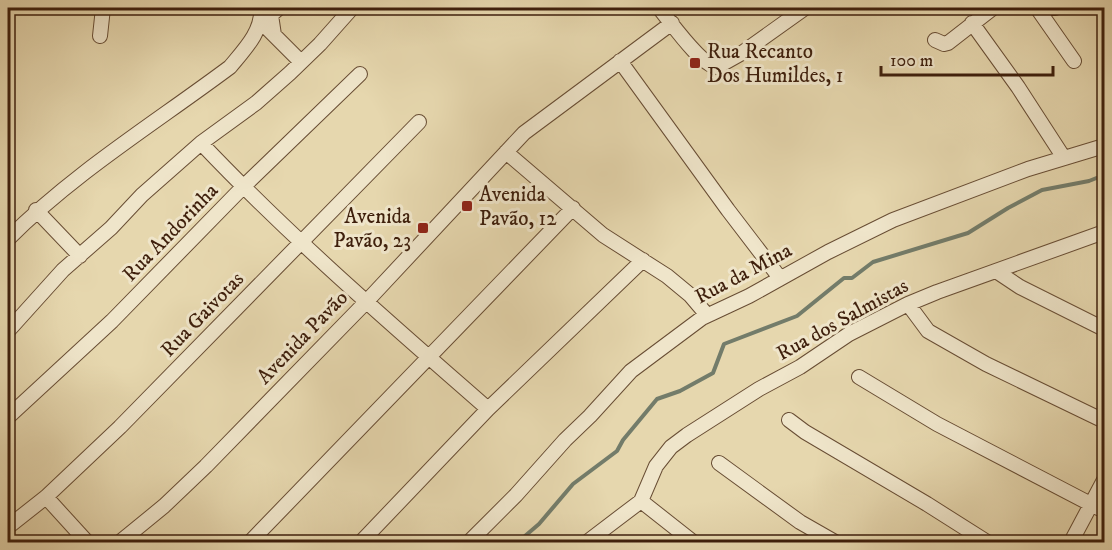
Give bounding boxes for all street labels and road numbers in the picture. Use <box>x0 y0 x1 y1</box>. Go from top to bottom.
street label: Rua Andorinha <box>117 178 224 287</box>
street label: Rua da Mina <box>691 238 796 310</box>
street label: Rua Gaivotas <box>156 267 250 363</box>
street label: Rua dos Salmistas <box>772 273 913 367</box>
street label: Avenida Pavão <box>251 285 354 390</box>

